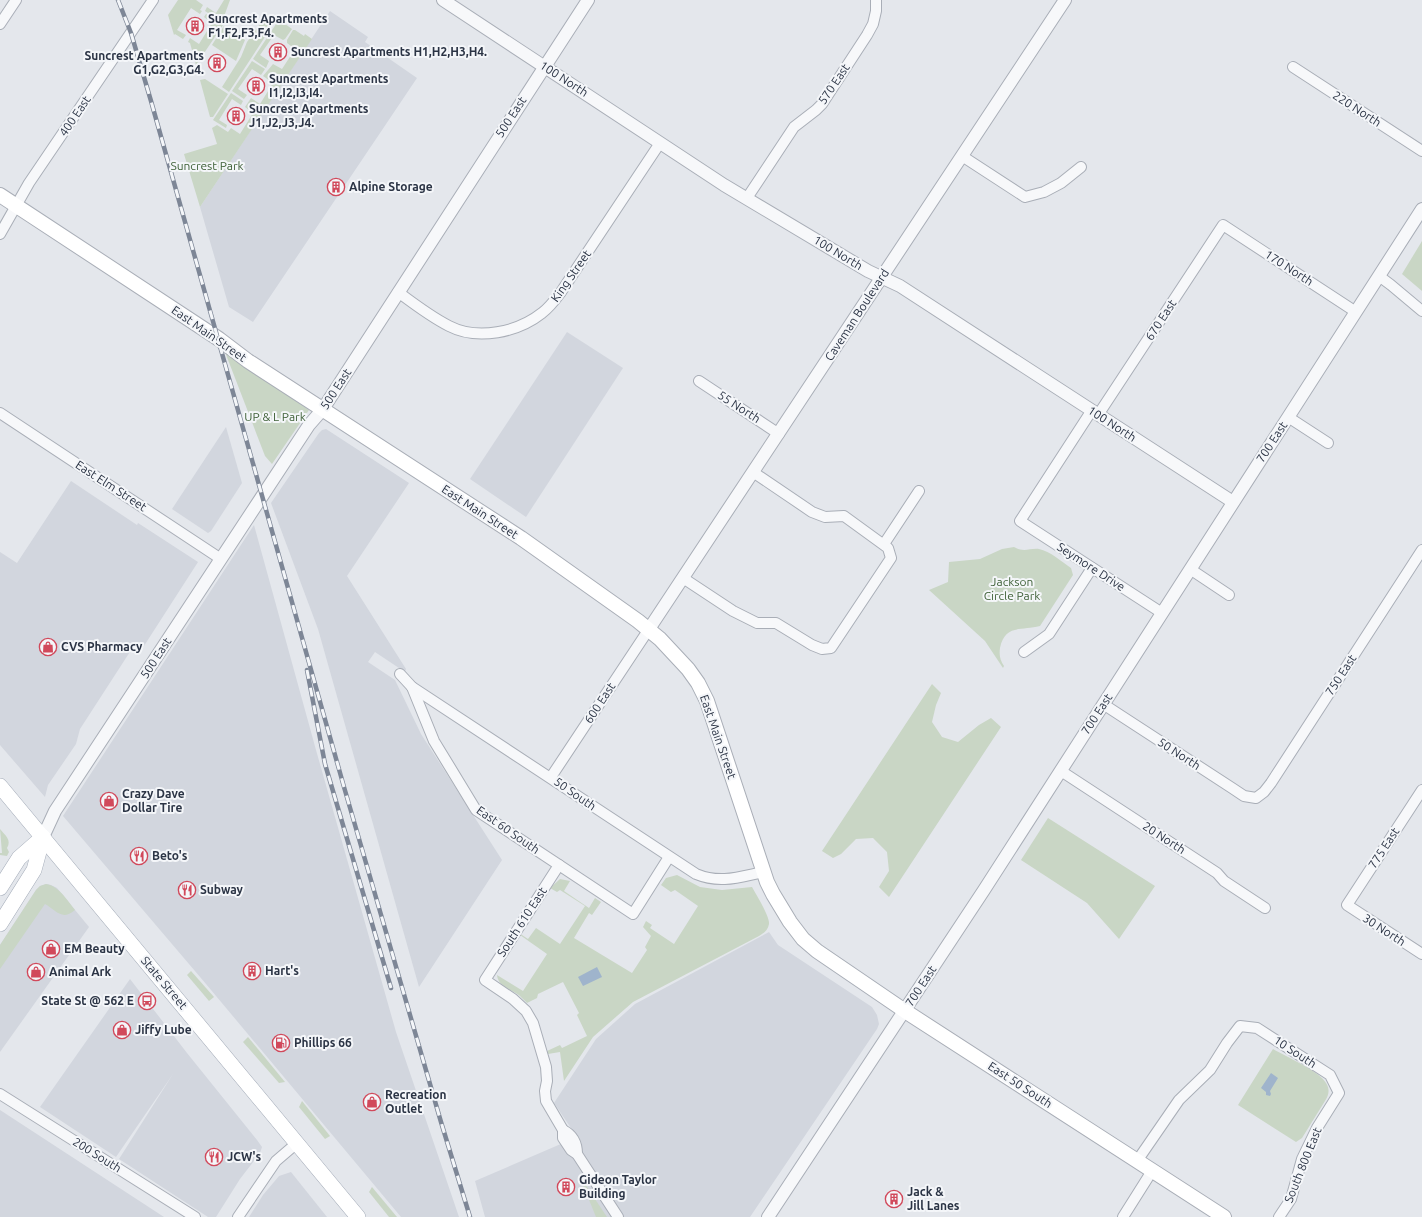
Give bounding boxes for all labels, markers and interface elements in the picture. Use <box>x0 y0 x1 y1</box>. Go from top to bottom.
place label: Suncrest Apartments F1,F2,F3,F4. <box>208 12 328 39</box>
building icon: Suncrest Apartments F1,F2,F3,F4. <box>185 16 205 36</box>
building icon: Suncrest Apartments H1,H2,H3,H4. <box>268 42 288 62</box>
place label: Suncrest Apartments H1,H2,H3,H4. <box>291 45 487 58</box>
place label: Suncrest Apartments G1,G2,G3,G4. <box>84 49 204 76</box>
building icon: Suncrest Apartments G1,G2,G3,G4. <box>207 53 227 73</box>
street label: 100 North <box>538 58 591 99</box>
street label: 570 East <box>815 61 852 106</box>
place label: Suncrest Apartments I1,I2,I3,I4. <box>269 72 389 99</box>
building icon: Suncrest Apartments I1,I2,I3,I4. <box>246 76 266 96</box>
street label: 220 North <box>1331 88 1384 129</box>
street label: 400 East <box>56 93 93 138</box>
street label: 500 East <box>493 94 529 140</box>
place label: Suncrest Apartments J1,J2,J3,J4. <box>249 102 369 129</box>
building icon: Suncrest Apartments J1,J2,J3,J4. <box>226 106 246 126</box>
park label: Suncrest Park <box>170 159 244 172</box>
building icon: Alpine Storage <box>326 177 346 197</box>
place label: Alpine Storage <box>349 180 433 193</box>
street label: 100 North <box>811 233 865 272</box>
street label: King Street <box>548 247 593 304</box>
street label: 170 North <box>1263 247 1316 288</box>
street label: Caveman Boulevard <box>822 266 891 363</box>
street label: 670 East <box>1143 297 1179 343</box>
street label: East Main Street <box>169 303 249 364</box>
street label: 500 East <box>318 366 354 412</box>
street label: 55 North <box>716 388 763 425</box>
street label: 100 North <box>1086 403 1139 444</box>
park label: UP & L Park <box>244 410 306 423</box>
street label: 700 East <box>1254 419 1290 465</box>
street label: East Elm Street <box>73 458 149 514</box>
street label: East Main Street <box>440 482 521 541</box>
street label: Seymore Drive <box>1055 540 1128 593</box>
park label: Jackson Circle Park <box>984 575 1040 602</box>
street label: 500 East <box>138 635 174 681</box>
shop icon: CVS Pharmacy <box>38 637 58 657</box>
place label: CVS Pharmacy <box>61 640 143 653</box>
street label: 750 East <box>1323 652 1359 698</box>
street label: 600 East <box>582 680 618 726</box>
street label: 700 East <box>1079 691 1115 737</box>
street label: East Main Street <box>698 693 739 781</box>
street label: 50 North <box>1156 735 1203 772</box>
street label: 50 South <box>552 774 599 813</box>
place label: Crazy Dave Dollar Tire <box>122 787 185 814</box>
shop icon: Crazy Dave Dollar Tire <box>99 791 119 811</box>
street label: East 60 South <box>474 803 542 856</box>
street label: 20 North <box>1141 819 1188 856</box>
street label: 775 East <box>1366 825 1402 871</box>
restaurant icon: Beto's <box>129 846 149 866</box>
place label: Beto's <box>152 849 188 862</box>
restaurant icon: Subway <box>177 880 197 900</box>
place label: Subway <box>200 883 244 896</box>
street label: South 610 East <box>494 884 549 959</box>
street label: 30 North <box>1361 911 1408 948</box>
shop icon: EM Beauty <box>41 939 61 959</box>
place label: EM Beauty <box>64 942 125 955</box>
street label: State Street <box>139 954 190 1012</box>
building icon: Hart's <box>242 961 262 981</box>
shop icon: Animal Ark <box>26 962 46 982</box>
street label: 700 East <box>903 963 939 1009</box>
place label: Hart's <box>265 964 299 977</box>
place label: Animal Ark <box>49 965 112 978</box>
bus stop icon: State St @ 562 E <box>137 991 157 1011</box>
place label: State St @ 562 E <box>41 994 134 1007</box>
shop icon: Jiffy Lube <box>112 1020 132 1040</box>
place label: Jiffy Lube <box>135 1023 192 1036</box>
fuel station icon: Phillips 66 <box>271 1033 291 1053</box>
street label: 10 South <box>1272 1033 1319 1070</box>
place label: Phillips 66 <box>294 1036 352 1049</box>
street label: East 50 South <box>986 1059 1055 1110</box>
place label: Recreation Outlet <box>385 1088 446 1115</box>
shop icon: Recreation Outlet <box>362 1092 382 1112</box>
street label: South 800 East <box>1281 1125 1324 1204</box>
street label: 200 South <box>71 1135 124 1175</box>
restaurant icon: JCW's <box>204 1147 224 1167</box>
place label: JCW's <box>227 1150 262 1163</box>
place label: Gideon Taylor Building <box>579 1173 657 1200</box>
building icon: Gideon Taylor Building <box>556 1177 576 1197</box>
place label: Jack & Jill Lanes <box>907 1185 960 1212</box>
building icon: Jack & Jill Lanes <box>884 1189 904 1209</box>

